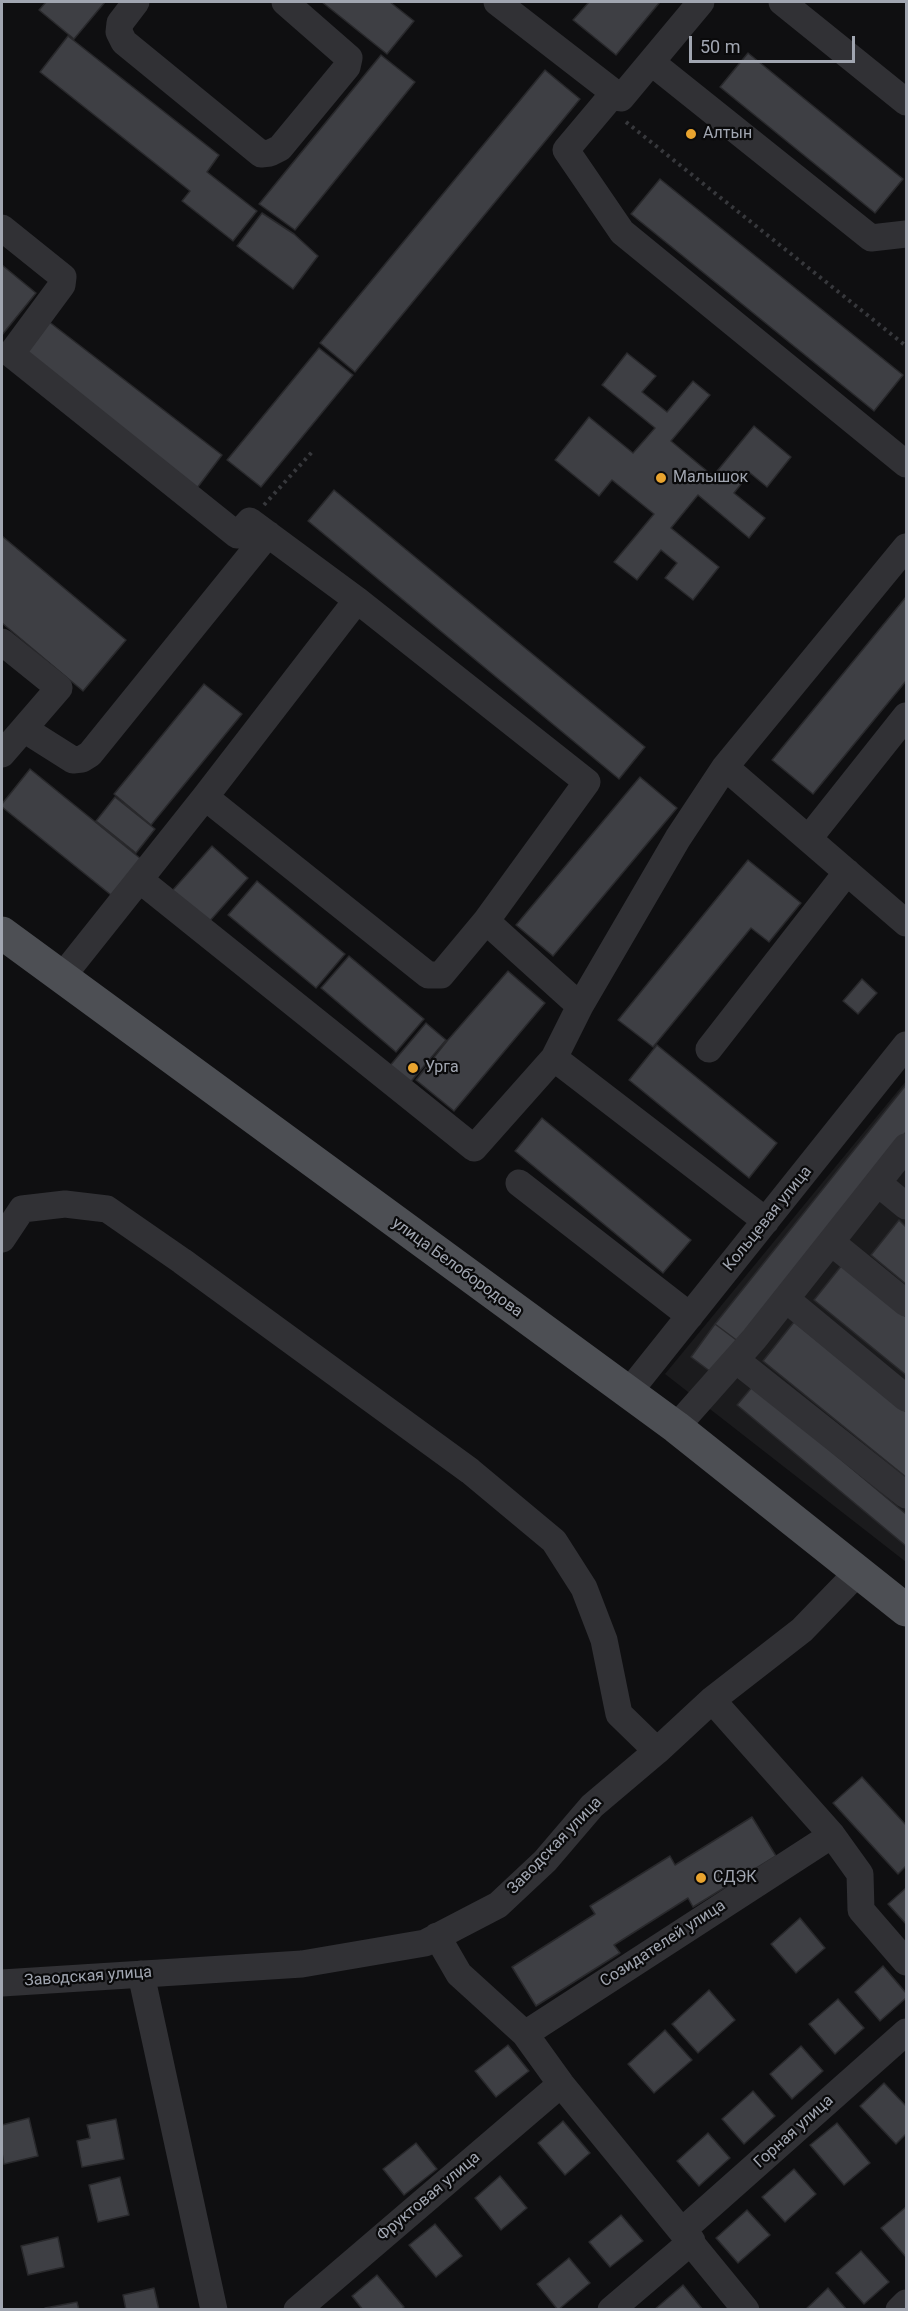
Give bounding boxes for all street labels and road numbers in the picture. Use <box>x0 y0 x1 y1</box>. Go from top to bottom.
street label: Кольцевая улица <box>720 1163 816 1275</box>
street label: улица Белобородова <box>388 1214 526 1322</box>
street label: Заводская улица <box>504 1793 606 1899</box>
street label: Созидателей улица <box>597 1896 729 1992</box>
street label: Заводская улица <box>24 1963 152 1991</box>
street label: Горная улица <box>750 2091 838 2173</box>
street label: Фруктовая улица <box>374 2148 484 2246</box>

